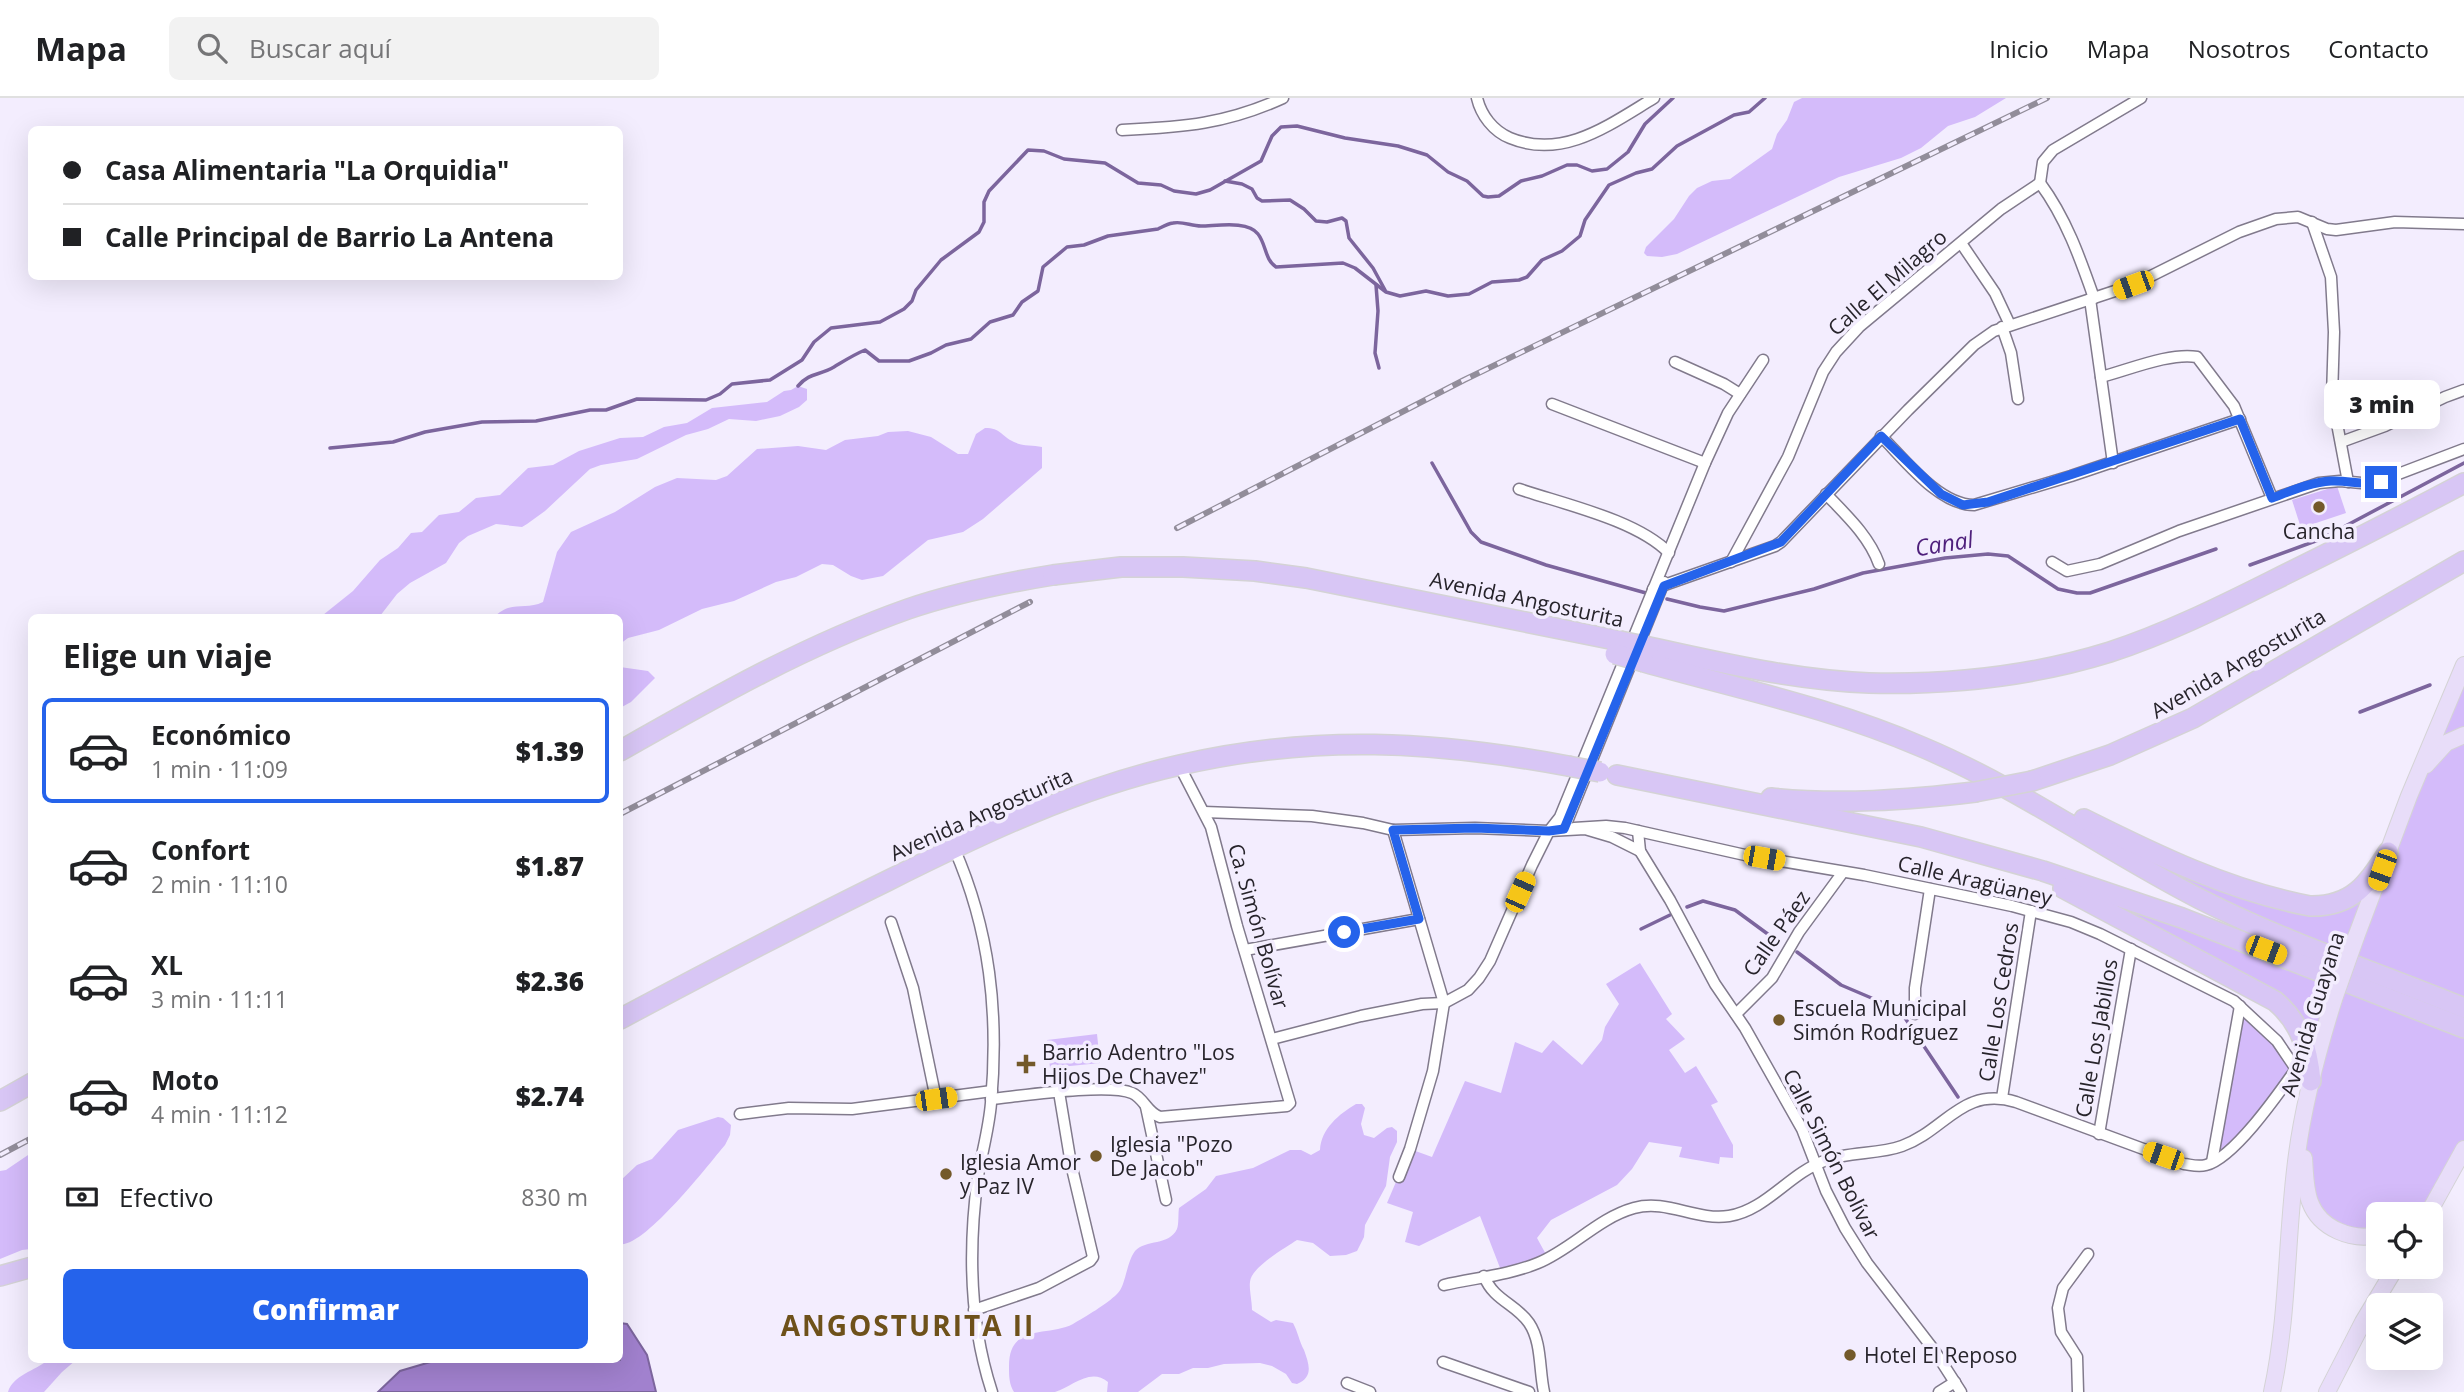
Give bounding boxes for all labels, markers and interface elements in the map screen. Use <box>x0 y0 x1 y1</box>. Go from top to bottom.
search box <box>169 17 659 80</box>
text: Mapa <box>35 26 127 71</box>
icon: search <box>193 29 231 67</box>
text: Buscar aquí <box>249 30 391 66</box>
text: Inicio <box>1989 32 2049 65</box>
text: Mapa <box>2087 32 2150 65</box>
text: Nosotros <box>2188 32 2290 65</box>
text: Contacto <box>2328 32 2429 65</box>
text: Casa Alimentaria "La Orquidia" <box>105 152 509 188</box>
text: Calle Principal de Barrio La Antena <box>105 219 554 255</box>
street label: Calle El Milagro <box>1822 223 1952 341</box>
car <box>2110 268 2157 302</box>
callout: 3 min <box>2323 380 2439 430</box>
text: 3 min <box>2349 388 2415 420</box>
route end <box>2365 466 2397 498</box>
marker: Cancha <box>2311 499 2327 515</box>
place label: Cancha <box>2283 517 2355 545</box>
water label: Canal <box>1913 522 1977 563</box>
street label: Avenida Angosturita <box>1428 565 1626 633</box>
street label: Avenida Angosturita <box>2146 602 2330 724</box>
text: Elige un viaje <box>63 634 272 677</box>
text: Económico <box>151 717 291 753</box>
icon: car <box>67 719 130 782</box>
text: $1.39 <box>516 733 584 769</box>
text: 1 min · 11:09 <box>151 753 288 785</box>
street label: Avenida Angosturita <box>885 761 1077 867</box>
text: Confort <box>151 832 250 868</box>
icon: car <box>67 834 130 897</box>
street label: Ca. Simón Bolívar <box>1222 840 1296 1012</box>
car <box>1742 844 1787 872</box>
car <box>2365 847 2400 893</box>
text: $1.87 <box>516 848 584 884</box>
street label: Calle Aragüaney <box>1895 849 2055 911</box>
text: 2 min · 11:10 <box>151 868 288 900</box>
car <box>1502 869 1539 915</box>
street label: Calle Páez <box>1736 884 1816 981</box>
route start <box>1328 916 1360 948</box>
street label: Calle Los Cedros <box>1972 920 2024 1084</box>
street label: Avenida Guayana <box>2274 928 2350 1100</box>
car <box>2243 933 2290 967</box>
text: XL <box>151 947 183 983</box>
icon: car <box>67 949 130 1012</box>
street label: Calle Los Jabillos <box>2068 957 2124 1119</box>
text: $2.36 <box>516 963 584 999</box>
text: 3 min · 11:11 <box>151 983 288 1015</box>
place label: Escuela Municipal Simón Rodríguez <box>1793 994 1967 1046</box>
marker: Escuela Municipal Simón Rodríguez <box>1771 1012 1787 1028</box>
place label: Barrio Adentro "Los Hijos De Chavez" <box>1042 1038 1235 1090</box>
marker: Barrio Adentro "Los Hijos De Chavez" <box>1016 1054 1036 1074</box>
text: Moto <box>151 1062 219 1098</box>
icon: car <box>67 1064 130 1127</box>
street label: Calle Simón Bolívar <box>1777 1064 1887 1244</box>
text: $2.74 <box>516 1078 584 1114</box>
car <box>914 1086 959 1112</box>
text: 4 min · 11:12 <box>151 1098 288 1130</box>
place label: Iglesia "Pozo De Jacob" <box>1110 1130 1233 1182</box>
car <box>2140 1139 2187 1173</box>
place label: Iglesia Amor y Paz IV <box>960 1148 1081 1200</box>
marker: Iglesia "Pozo De Jacob" <box>1088 1148 1104 1164</box>
marker: Iglesia Amor y Paz IV <box>938 1166 954 1182</box>
icon: cash <box>63 1178 101 1216</box>
text: Efectivo <box>119 1179 214 1215</box>
text: 830 m <box>521 1181 588 1213</box>
map controls <box>2366 1202 2443 1370</box>
button: locate <box>2366 1202 2443 1279</box>
button: Confirmar <box>63 1269 588 1349</box>
button: layers <box>2366 1293 2443 1370</box>
district label: ANGOSTURITA II <box>781 1306 1035 1344</box>
place label: Hotel El Reposo <box>1864 1341 2017 1369</box>
marker: Hotel El Reposo <box>1842 1347 1858 1363</box>

